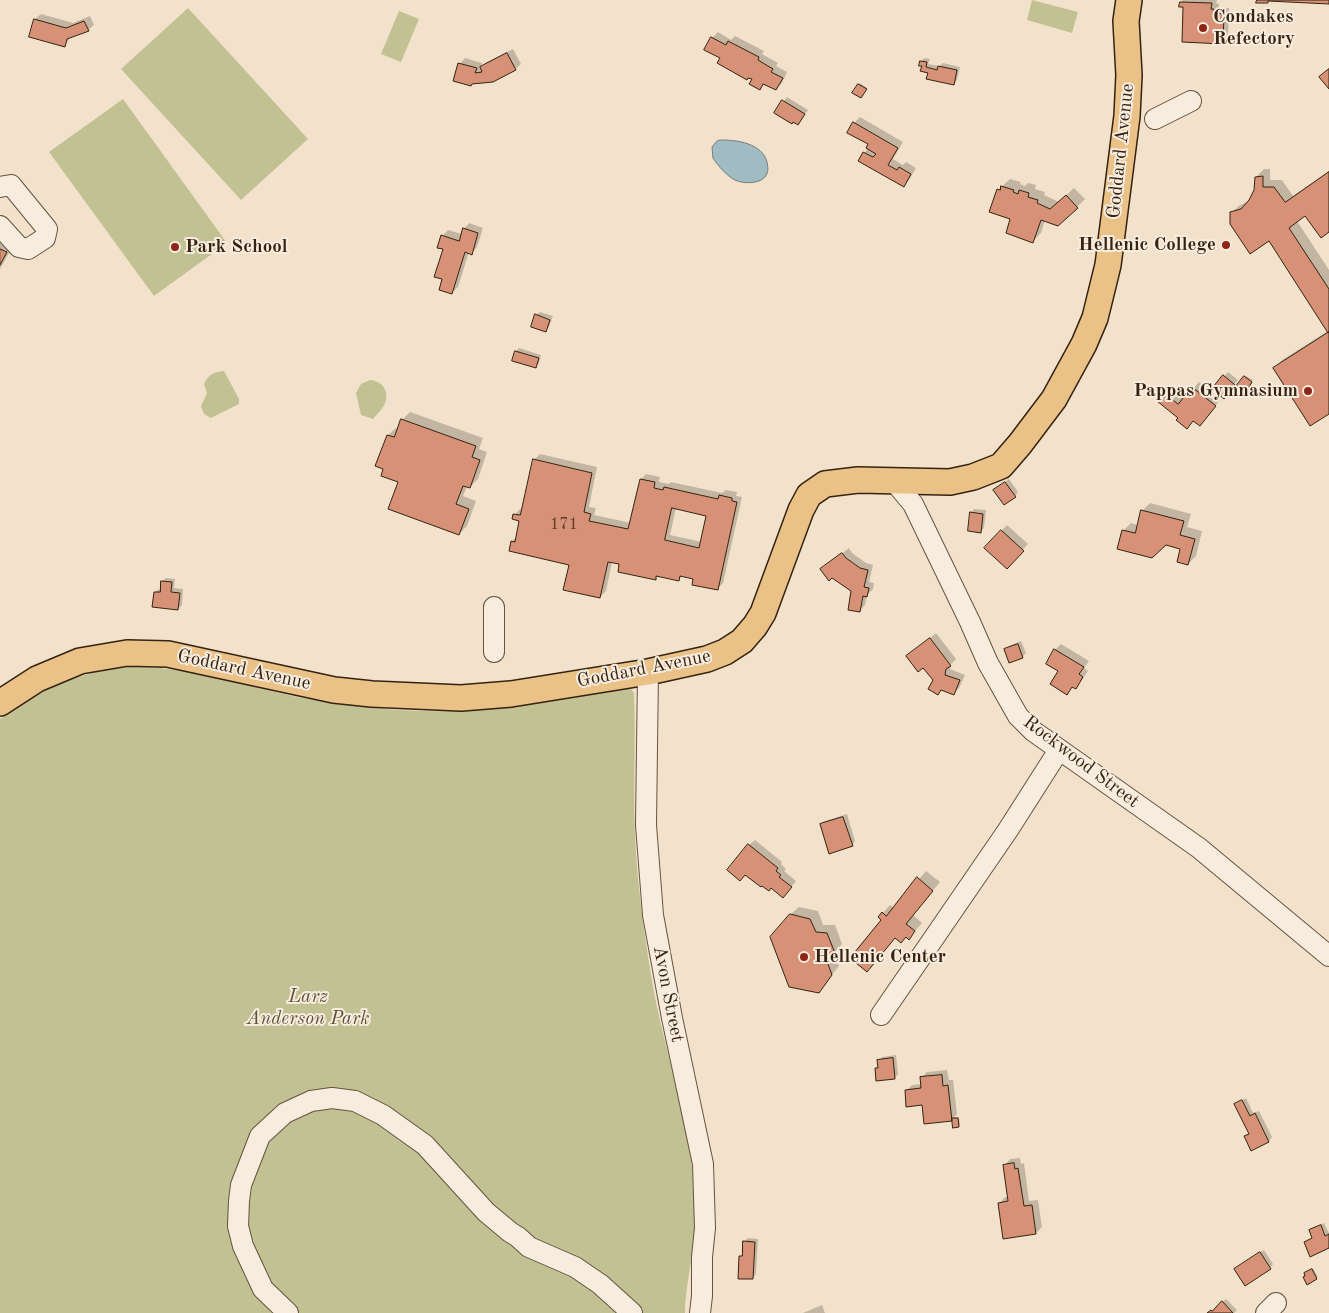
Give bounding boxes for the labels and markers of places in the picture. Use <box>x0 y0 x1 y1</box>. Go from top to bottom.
place label: Condakes Refectory <box>1213 6 1295 50</box>
marker: Condakes Refectory <box>1197 22 1209 34</box>
place label: Hellenic College <box>1078 234 1216 256</box>
place label: Park School <box>185 236 288 258</box>
marker: Hellenic College <box>1220 239 1232 251</box>
marker: Park School <box>169 241 181 253</box>
place label: Pappas Gymnasium <box>1134 380 1298 402</box>
marker: Pappas Gymnasium <box>1302 385 1314 397</box>
place label: Hellenic Center <box>814 946 946 968</box>
marker: Hellenic Center <box>798 951 810 963</box>

